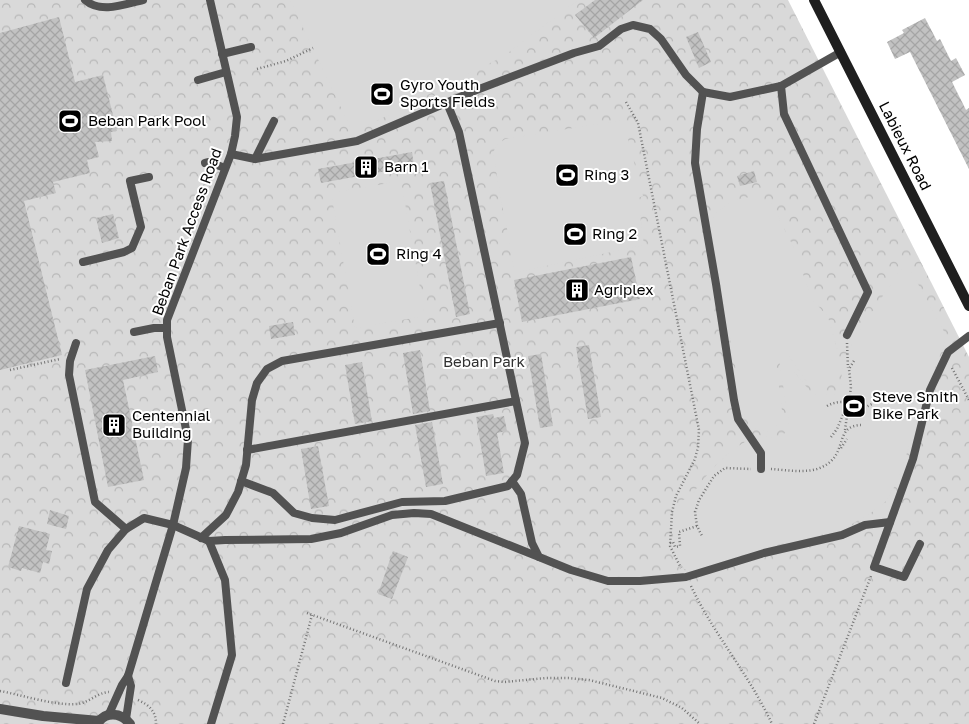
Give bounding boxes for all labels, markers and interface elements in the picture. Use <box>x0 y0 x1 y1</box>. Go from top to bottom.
place label: Gyro Youth Sports Fields <box>400 75 495 110</box>
sports icon: Gyro Youth Sports Fields <box>369 81 395 107</box>
street label: Labieux Road <box>876 98 936 193</box>
sports icon: Beban Park Pool <box>57 108 83 134</box>
place label: Beban Park Pool <box>88 111 206 129</box>
street label: Beban Park Access Road <box>147 145 225 318</box>
building icon: Barn 1 <box>353 154 379 180</box>
place label: Barn 1 <box>384 157 429 175</box>
sports icon: Ring 3 <box>554 162 580 188</box>
place label: Ring 3 <box>584 165 629 183</box>
sports icon: Ring 2 <box>562 221 588 247</box>
place label: Ring 2 <box>592 224 637 242</box>
sports icon: Ring 4 <box>365 241 391 267</box>
place label: Ring 4 <box>396 244 442 262</box>
building icon: Agriplex <box>564 277 590 303</box>
place label: Agriplex <box>594 280 654 298</box>
park label: Beban Park <box>443 352 525 370</box>
place label: Steve Smith Bike Park <box>872 387 958 422</box>
sports icon: Steve Smith Bike Park <box>841 393 867 419</box>
place label: Centennial Building <box>132 406 211 441</box>
building icon: Centennial Building <box>101 412 127 438</box>

